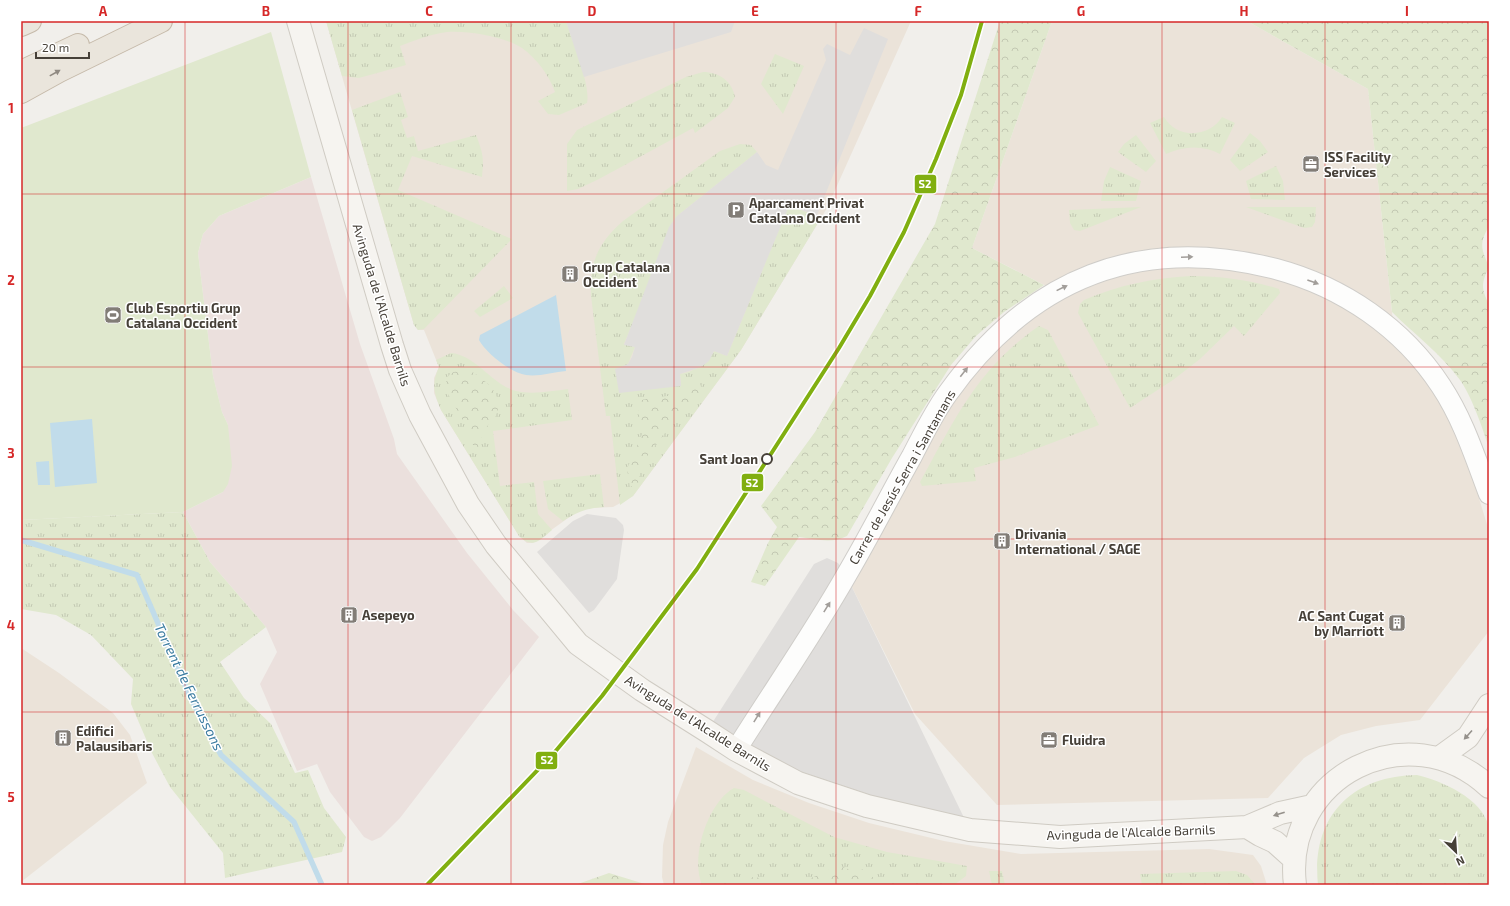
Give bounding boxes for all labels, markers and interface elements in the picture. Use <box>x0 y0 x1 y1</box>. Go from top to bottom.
text: A <box>99 3 108 19</box>
text: B <box>262 3 270 19</box>
text: C <box>425 3 433 19</box>
text: D <box>588 3 597 19</box>
text: E <box>751 3 759 19</box>
text: F <box>914 3 922 19</box>
text: G <box>1077 3 1085 19</box>
text: H <box>1240 3 1249 19</box>
text: I <box>1405 3 1409 19</box>
scale bar <box>36 34 89 60</box>
text: 20 m <box>42 40 69 54</box>
one-way arrow <box>49 70 61 76</box>
text: 1 <box>8 100 14 116</box>
place label: ISS Facility Services <box>1324 149 1392 180</box>
office icon: ISS Facility Services <box>1301 154 1321 174</box>
line badge: S2 <box>914 174 937 194</box>
text: S2 <box>919 177 931 190</box>
place label: Aparcament Privat Catalana Occident <box>749 195 865 226</box>
parking icon: Aparcament Privat Catalana Occident <box>726 200 746 220</box>
street label: Avinguda de l'Alcalde Barnils <box>350 222 414 388</box>
one-way arrow <box>1181 253 1193 260</box>
place label: Grup Catalana Occident <box>583 259 670 290</box>
building icon: Grup Catalana Occident <box>560 264 580 284</box>
text: 2 <box>7 272 15 288</box>
one-way arrow <box>1308 279 1320 285</box>
one-way arrow <box>1056 285 1067 291</box>
place label: Club Esportiu Grup Catalana Occident <box>126 300 241 331</box>
sports icon: Club Esportiu Grup Catalana Occident <box>103 305 123 325</box>
one-way arrow <box>960 367 969 378</box>
street label: Carrer de Jesús Serra i Santamans <box>845 387 959 567</box>
text: 3 <box>7 445 15 461</box>
place label: Sant Joan <box>700 451 758 467</box>
marker: Sant Joan <box>761 453 773 465</box>
line badge: S2 <box>741 473 764 492</box>
text: S2 <box>746 476 758 489</box>
place label: Drivania International / SAGE <box>1015 526 1141 557</box>
building icon: Drivania International / SAGE <box>992 531 1012 551</box>
one-way arrow <box>823 601 830 613</box>
building icon: Asepeyo <box>339 605 359 625</box>
place label: Asepeyo <box>362 607 415 623</box>
place label: AC Sant Cugat by Marriott <box>1299 608 1385 639</box>
building icon: AC Sant Cugat by Marriott <box>1387 613 1407 633</box>
text: 4 <box>7 617 15 633</box>
water label: Torrent de Ferrussons <box>151 620 228 753</box>
street label: Avinguda de l'Alcalde Barnils <box>622 671 774 775</box>
one-way arrow <box>754 711 761 723</box>
place label: Edifici Palausibaris <box>76 723 153 754</box>
building icon: Edifici Palausibaris <box>53 728 73 748</box>
office icon: Fluidra <box>1039 730 1059 750</box>
one-way arrow <box>1463 730 1472 740</box>
place label: Fluidra <box>1062 732 1106 748</box>
line badge: S2 <box>535 751 558 770</box>
text: S2 <box>541 753 553 766</box>
text: 5 <box>7 789 15 805</box>
one-way arrow <box>1273 811 1285 817</box>
street label: Avinguda de l'Alcalde Barnils <box>1046 821 1216 843</box>
north arrow <box>1436 832 1476 872</box>
text: N <box>1454 854 1467 869</box>

